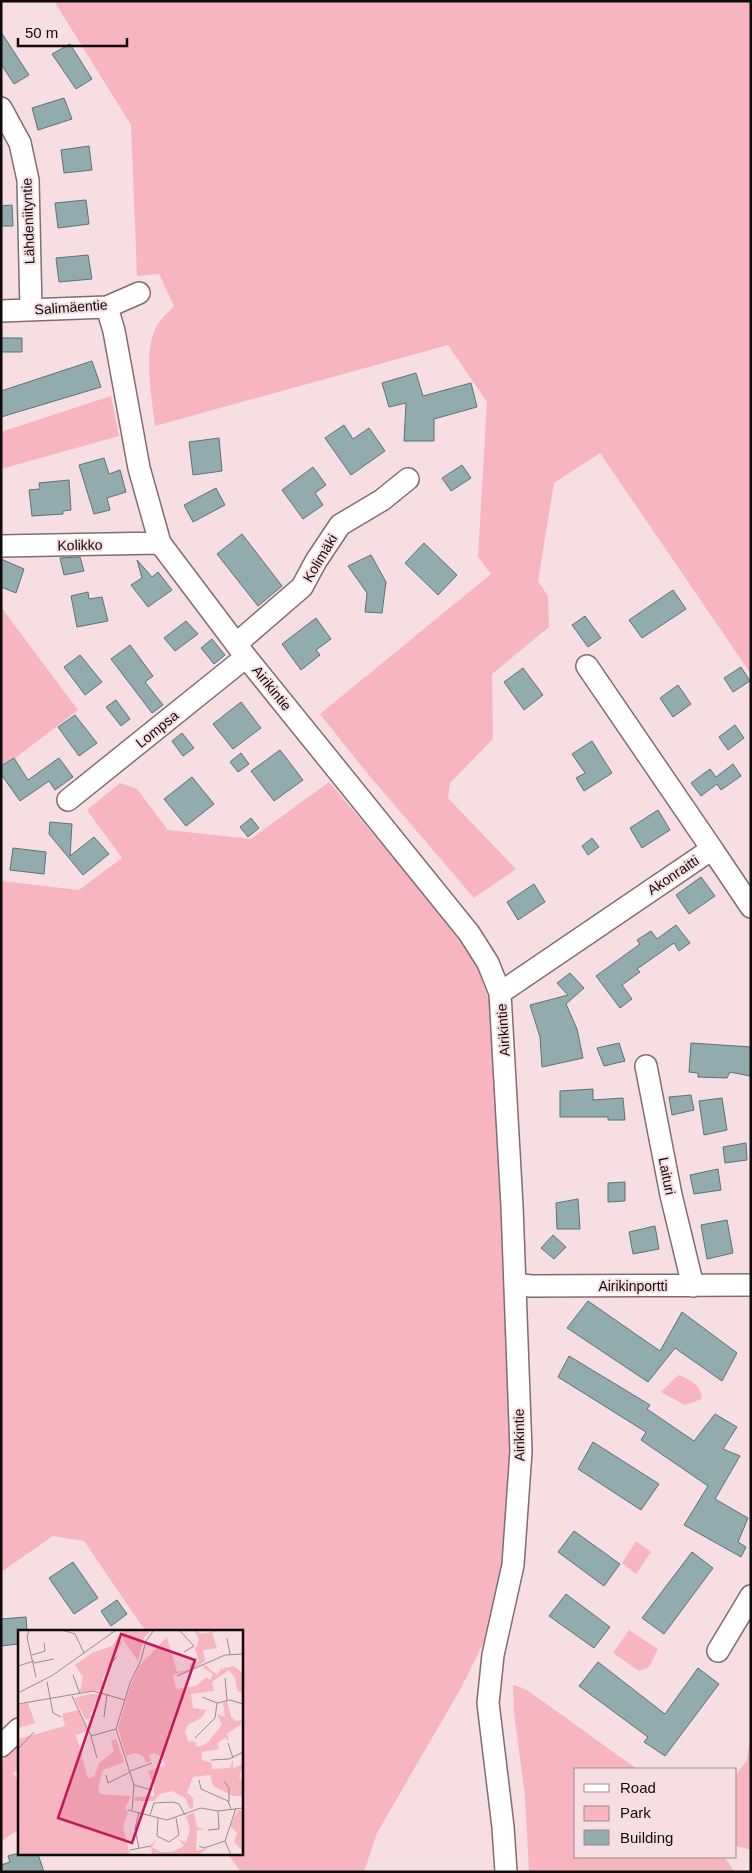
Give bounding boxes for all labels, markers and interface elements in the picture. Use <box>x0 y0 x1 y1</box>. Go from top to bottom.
scale bar <box>18 15 126 47</box>
text: 50 m <box>25 24 58 41</box>
street label: Lähdeniityntie <box>18 177 38 264</box>
street label: Salimäentie <box>34 296 108 318</box>
street label: Kolimäki <box>300 531 340 585</box>
street label: Kolikko <box>57 537 103 553</box>
street label: Airikintie <box>249 662 295 714</box>
street label: Lompsa <box>133 707 182 751</box>
street label: Akonraitti <box>644 852 702 898</box>
street label: Airikintie <box>493 1003 513 1057</box>
street label: Laituri <box>656 1156 678 1196</box>
street label: Airikinportti <box>598 1278 668 1294</box>
street label: Airikintie <box>511 1408 527 1462</box>
inset map <box>18 1630 242 1856</box>
legend <box>574 1768 737 1858</box>
text: Road <box>620 1779 656 1796</box>
text: Park <box>620 1804 651 1821</box>
text: Building <box>620 1829 673 1846</box>

